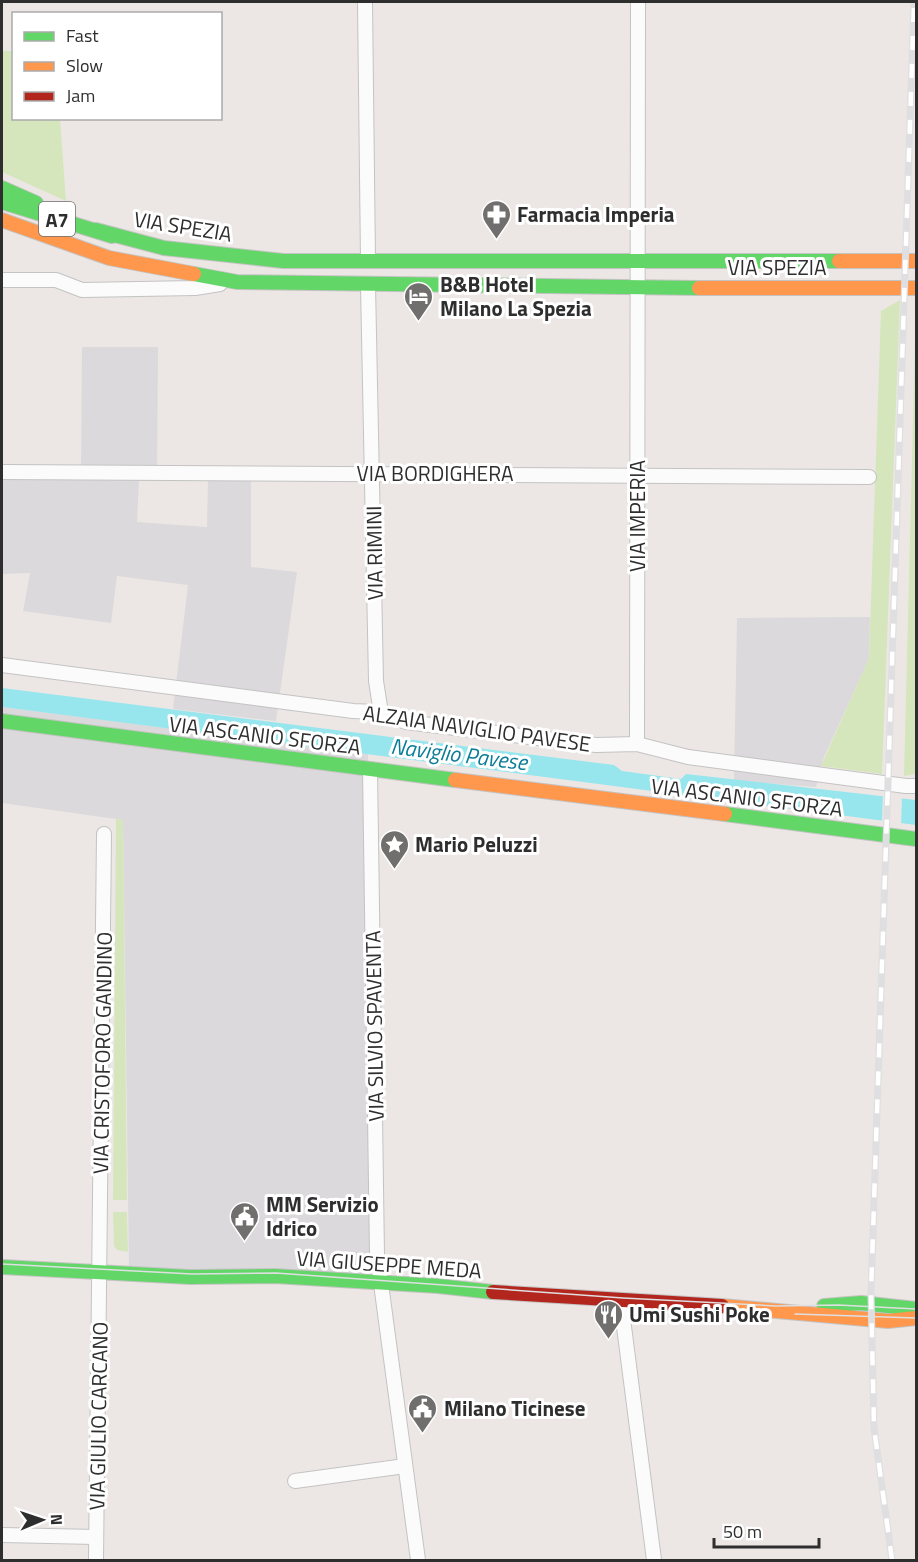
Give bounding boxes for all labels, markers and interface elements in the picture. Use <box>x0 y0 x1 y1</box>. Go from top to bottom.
legend <box>12 12 222 120</box>
text: Fast <box>66 22 99 49</box>
text: Slow <box>66 52 103 79</box>
text: Jam <box>66 82 95 109</box>
pharmacy icon: Farmacia Imperia <box>480 198 512 240</box>
place label: Farmacia Imperia <box>517 198 675 230</box>
road number: A7 <box>39 202 75 236</box>
street label: VIA SPEZIA <box>132 202 235 250</box>
street label: VIA SPEZIA <box>728 251 827 283</box>
place label: B&B Hotel Milano La Spezia <box>440 268 592 324</box>
hotel icon: B&B Hotel Milano La Spezia <box>403 280 435 322</box>
street label: VIA BORDIGHERA <box>357 457 514 489</box>
street label: VIA IMPERIA <box>621 460 653 572</box>
street label: VIA RIMINI <box>357 505 391 601</box>
street label: ALZAIA NAVIGLIO PAVESE <box>361 696 593 760</box>
street label: VIA ASCANIO SFORZA <box>167 707 363 763</box>
water label: Naviglio Pavese <box>389 729 531 779</box>
street label: VIA ASCANIO SFORZA <box>649 769 845 825</box>
place icon: Mario Peluzzi <box>378 828 410 870</box>
place label: Mario Peluzzi <box>415 828 538 860</box>
street label: VIA SILVIO SPAVENTA <box>356 930 392 1122</box>
street label: VIA CRISTOFORO GANDINO <box>84 932 120 1174</box>
place label: MM Servizio Idrico <box>266 1188 379 1244</box>
public building icon: MM Servizio Idrico <box>229 1200 261 1242</box>
street label: VIA GIUSEPPE MEDA <box>295 1242 483 1286</box>
restaurant icon: Umi Sushi Poke <box>592 1298 624 1340</box>
place label: Umi Sushi Poke <box>629 1298 770 1330</box>
street label: VIA GIULIO CARCANO <box>80 1321 116 1511</box>
public building icon: Milano Ticinese <box>407 1392 439 1434</box>
place label: Milano Ticinese <box>444 1392 585 1424</box>
north arrow <box>12 1490 72 1550</box>
scale bar <box>714 1511 819 1549</box>
text: N <box>45 1514 69 1525</box>
text: 50 m <box>723 1518 762 1545</box>

